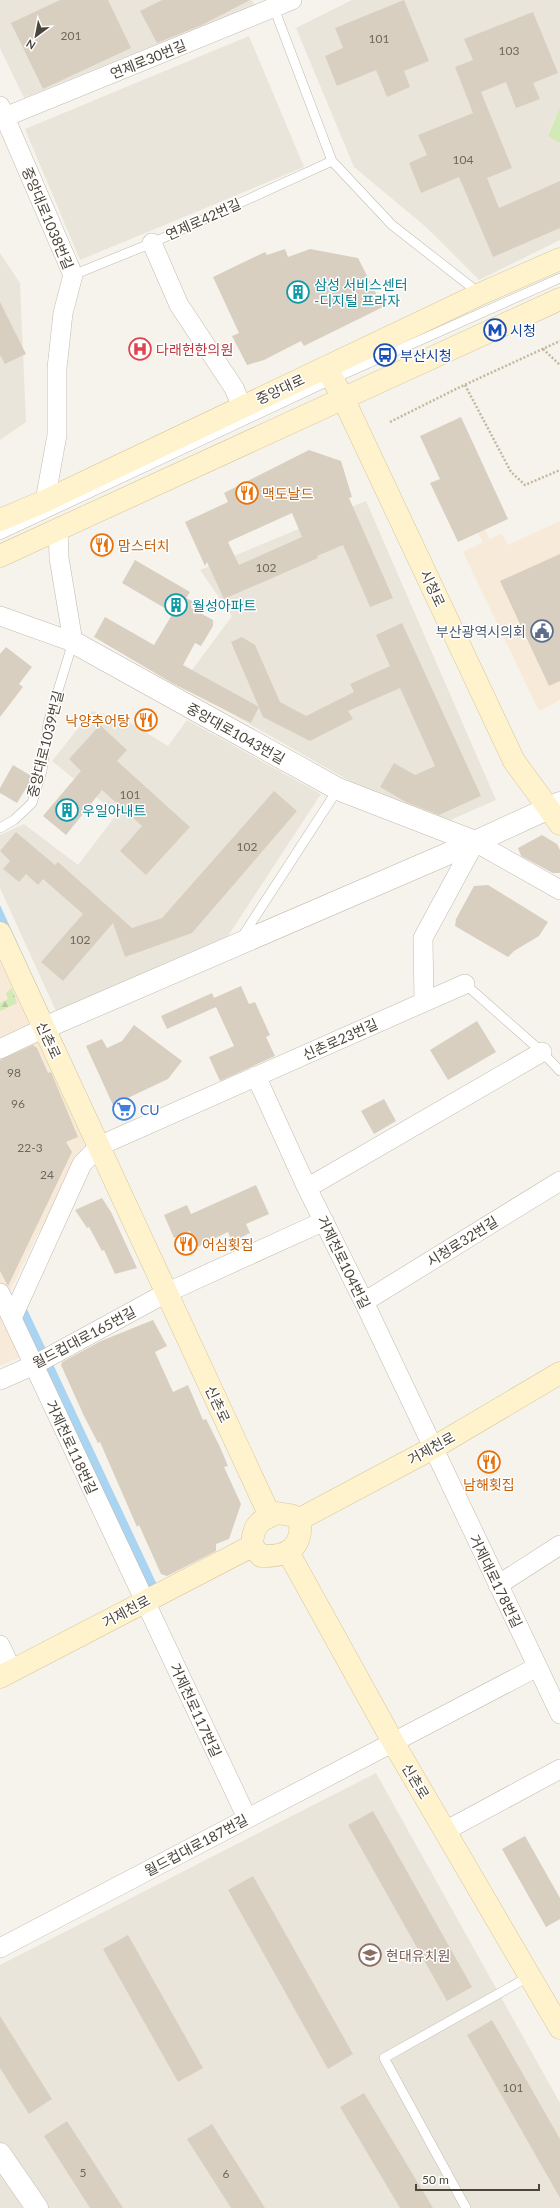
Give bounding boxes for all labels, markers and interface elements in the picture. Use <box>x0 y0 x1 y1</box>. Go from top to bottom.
north arrow <box>16 16 56 56</box>
house number: 201 <box>61 28 81 43</box>
house number: 101 <box>369 31 389 46</box>
street label: 연제로30번길 <box>107 36 189 82</box>
text: N <box>23 37 37 53</box>
house number: 103 <box>499 43 519 58</box>
house number: 104 <box>453 152 473 167</box>
street label: 중앙대로1038번길 <box>19 164 77 272</box>
street label: 연제로42번길 <box>163 195 243 243</box>
place label: 삼성 서비스센터 -디지털 프라자 <box>314 276 408 309</box>
building icon: 삼성 서비스센터 -디지털 프라자 <box>285 279 311 305</box>
metro station icon: 시청 <box>482 317 508 343</box>
place label: 시청 <box>510 322 536 339</box>
hospital icon: 다래헌한의원 <box>127 336 153 362</box>
place label: 다래헌한의원 <box>156 341 233 358</box>
bus stop icon: 부산시청 <box>372 342 398 368</box>
place label: 부산시청 <box>400 347 452 364</box>
street label: 중앙대로 <box>253 370 307 408</box>
restaurant icon: 맥도날드 <box>234 480 260 506</box>
place label: 맥도날드 <box>262 485 314 502</box>
restaurant icon: 맘스터치 <box>89 532 115 558</box>
place label: 맘스터치 <box>118 537 170 554</box>
house number: 102 <box>256 560 276 575</box>
street label: 시청로 <box>417 567 449 609</box>
building icon: 월성아파트 <box>163 592 189 618</box>
place label: 월성아파트 <box>192 597 257 614</box>
public building icon: 부산광역시의회 <box>529 618 555 644</box>
place label: 부산광역시의회 <box>436 623 526 640</box>
street label: 중앙대로1039번길 <box>23 689 67 799</box>
street label: 중앙대로1043번길 <box>184 699 288 767</box>
restaurant icon: 낙양추어탕 <box>133 707 159 733</box>
place label: 낙양추어탕 <box>66 712 130 729</box>
house number: 101 <box>120 787 140 802</box>
building icon: 우일아내트 <box>54 797 80 823</box>
place label: 우일아내트 <box>82 802 147 819</box>
house number: 102 <box>237 839 257 854</box>
house number: 102 <box>70 932 90 947</box>
street label: 신촌로23번길 <box>300 1015 380 1063</box>
street label: 신촌로 <box>33 1019 65 1061</box>
house number: 98 <box>7 1065 21 1080</box>
house number: 96 <box>11 1096 25 1111</box>
supermarket icon: CU <box>111 1096 137 1122</box>
place label: CU <box>140 1101 160 1118</box>
house number: 22-3 <box>17 1140 43 1155</box>
house number: 24 <box>40 1167 54 1182</box>
street label: 시청로32번길 <box>423 1212 501 1270</box>
street label: 거제천로104번길 <box>314 1213 374 1311</box>
restaurant icon: 어심횟집 <box>173 1231 199 1257</box>
place label: 어심횟집 <box>202 1236 254 1253</box>
street label: 월드컵대로165번길 <box>29 1303 139 1371</box>
street label: 신촌로 <box>202 1383 234 1425</box>
street label: 거제천로118번길 <box>43 1397 101 1497</box>
street label: 거제천로 <box>404 1428 458 1468</box>
restaurant icon: 남해횟집 <box>476 1449 502 1475</box>
place label: 남해횟집 <box>463 1476 515 1493</box>
street label: 거제대로178번길 <box>466 1532 526 1630</box>
street label: 거제천로 <box>99 1591 153 1631</box>
street label: 거제천로117번길 <box>167 1660 225 1760</box>
street label: 신촌로 <box>399 1760 433 1802</box>
street label: 월드컵대로187번길 <box>141 1811 251 1879</box>
school or university icon: 현대유치원 <box>357 1942 383 1968</box>
place label: 현대유치원 <box>386 1947 450 1964</box>
house number: 101 <box>503 2080 523 2095</box>
house number: 5 <box>80 2165 87 2180</box>
house number: 6 <box>223 2166 230 2181</box>
scale bar <box>416 2166 539 2192</box>
text: 50 m <box>422 2172 449 2187</box>

